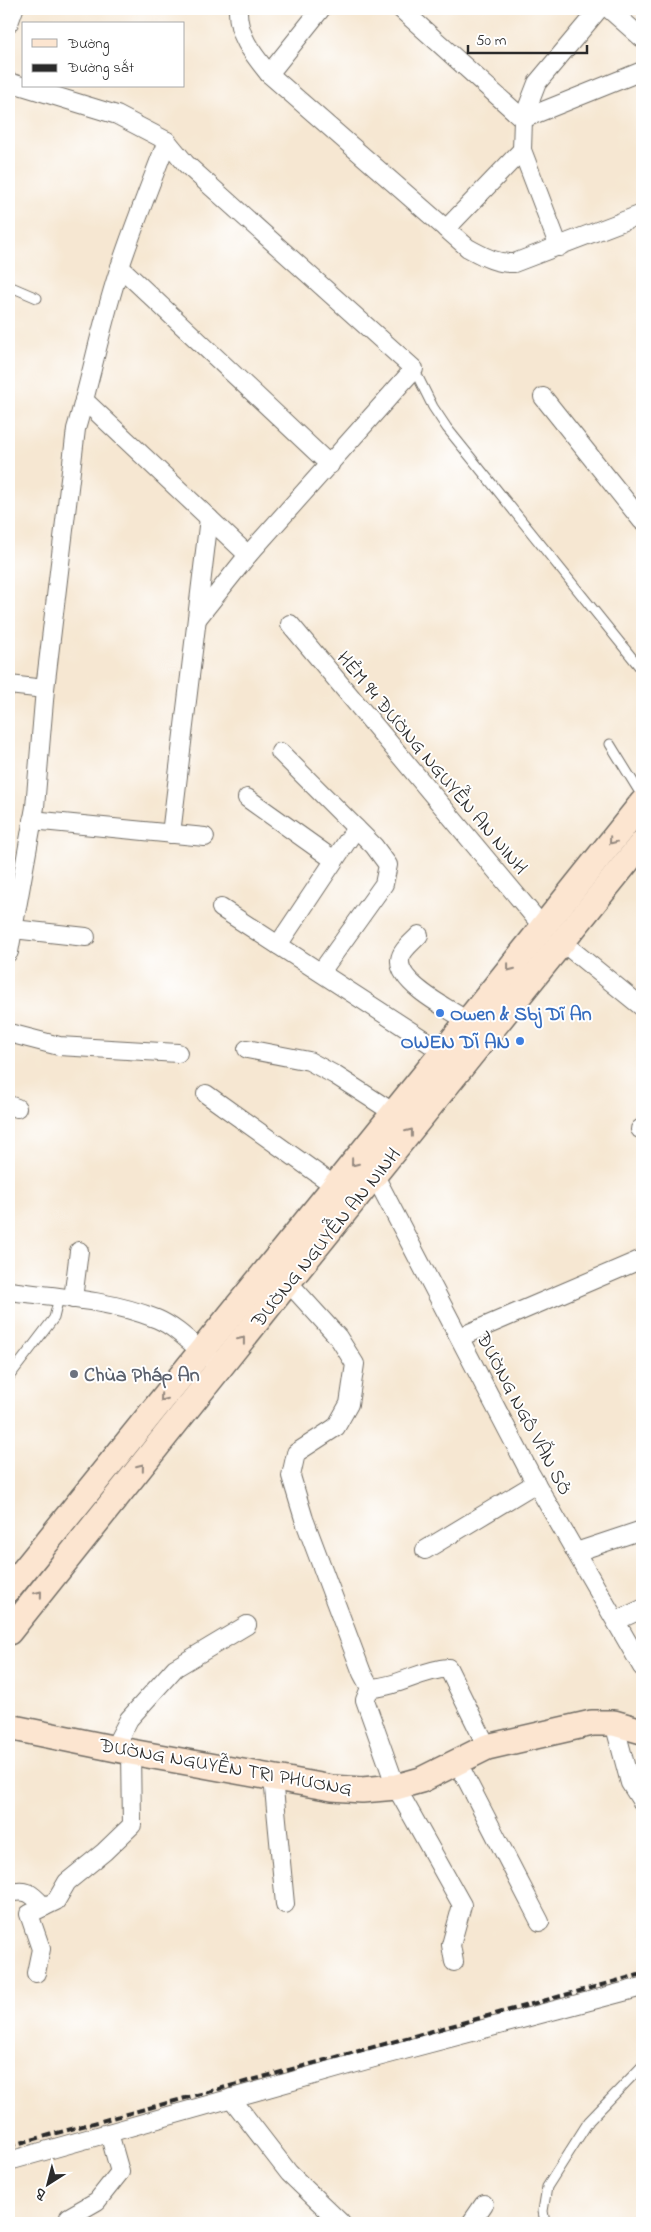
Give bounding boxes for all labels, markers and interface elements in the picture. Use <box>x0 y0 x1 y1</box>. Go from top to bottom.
legend <box>22 22 185 88</box>
scale bar <box>468 22 587 54</box>
text: 50 m <box>476 30 507 52</box>
text: Đường <box>67 33 110 56</box>
text: Đường sắt <box>67 57 134 80</box>
street label: HẺM 94 ĐƯỜNG NGUYỄN AN NINH <box>329 645 534 882</box>
one-way arrow <box>609 835 617 844</box>
one-way arrow <box>508 962 516 971</box>
place label: Owen & Sbj Dĩ An <box>450 1001 592 1030</box>
marker: Owen & Sbj Dĩ An <box>434 1007 446 1019</box>
place label: OWEN DĨ AN <box>401 1029 510 1058</box>
marker: OWEN DĨ AN <box>514 1035 526 1047</box>
one-way arrow <box>404 1129 412 1138</box>
street label: ĐƯỜNG NGUYỄN AN NINH <box>244 1142 409 1336</box>
one-way arrow <box>350 1157 359 1166</box>
street label: ĐƯỜNG NGÔ VĂN SỞ <box>467 1326 578 1501</box>
one-way arrow <box>236 1337 244 1346</box>
place label: Chùa Pháp An <box>84 1362 200 1391</box>
marker: Chùa Pháp An <box>68 1368 80 1380</box>
one-way arrow <box>160 1392 169 1401</box>
one-way arrow <box>135 1464 143 1473</box>
one-way arrow <box>34 1591 42 1600</box>
street label: ĐƯỜNG NGUYỄN TRI PHƯƠNG <box>96 1731 354 1805</box>
north arrow <box>22 2160 72 2210</box>
text: B <box>31 2182 52 2205</box>

